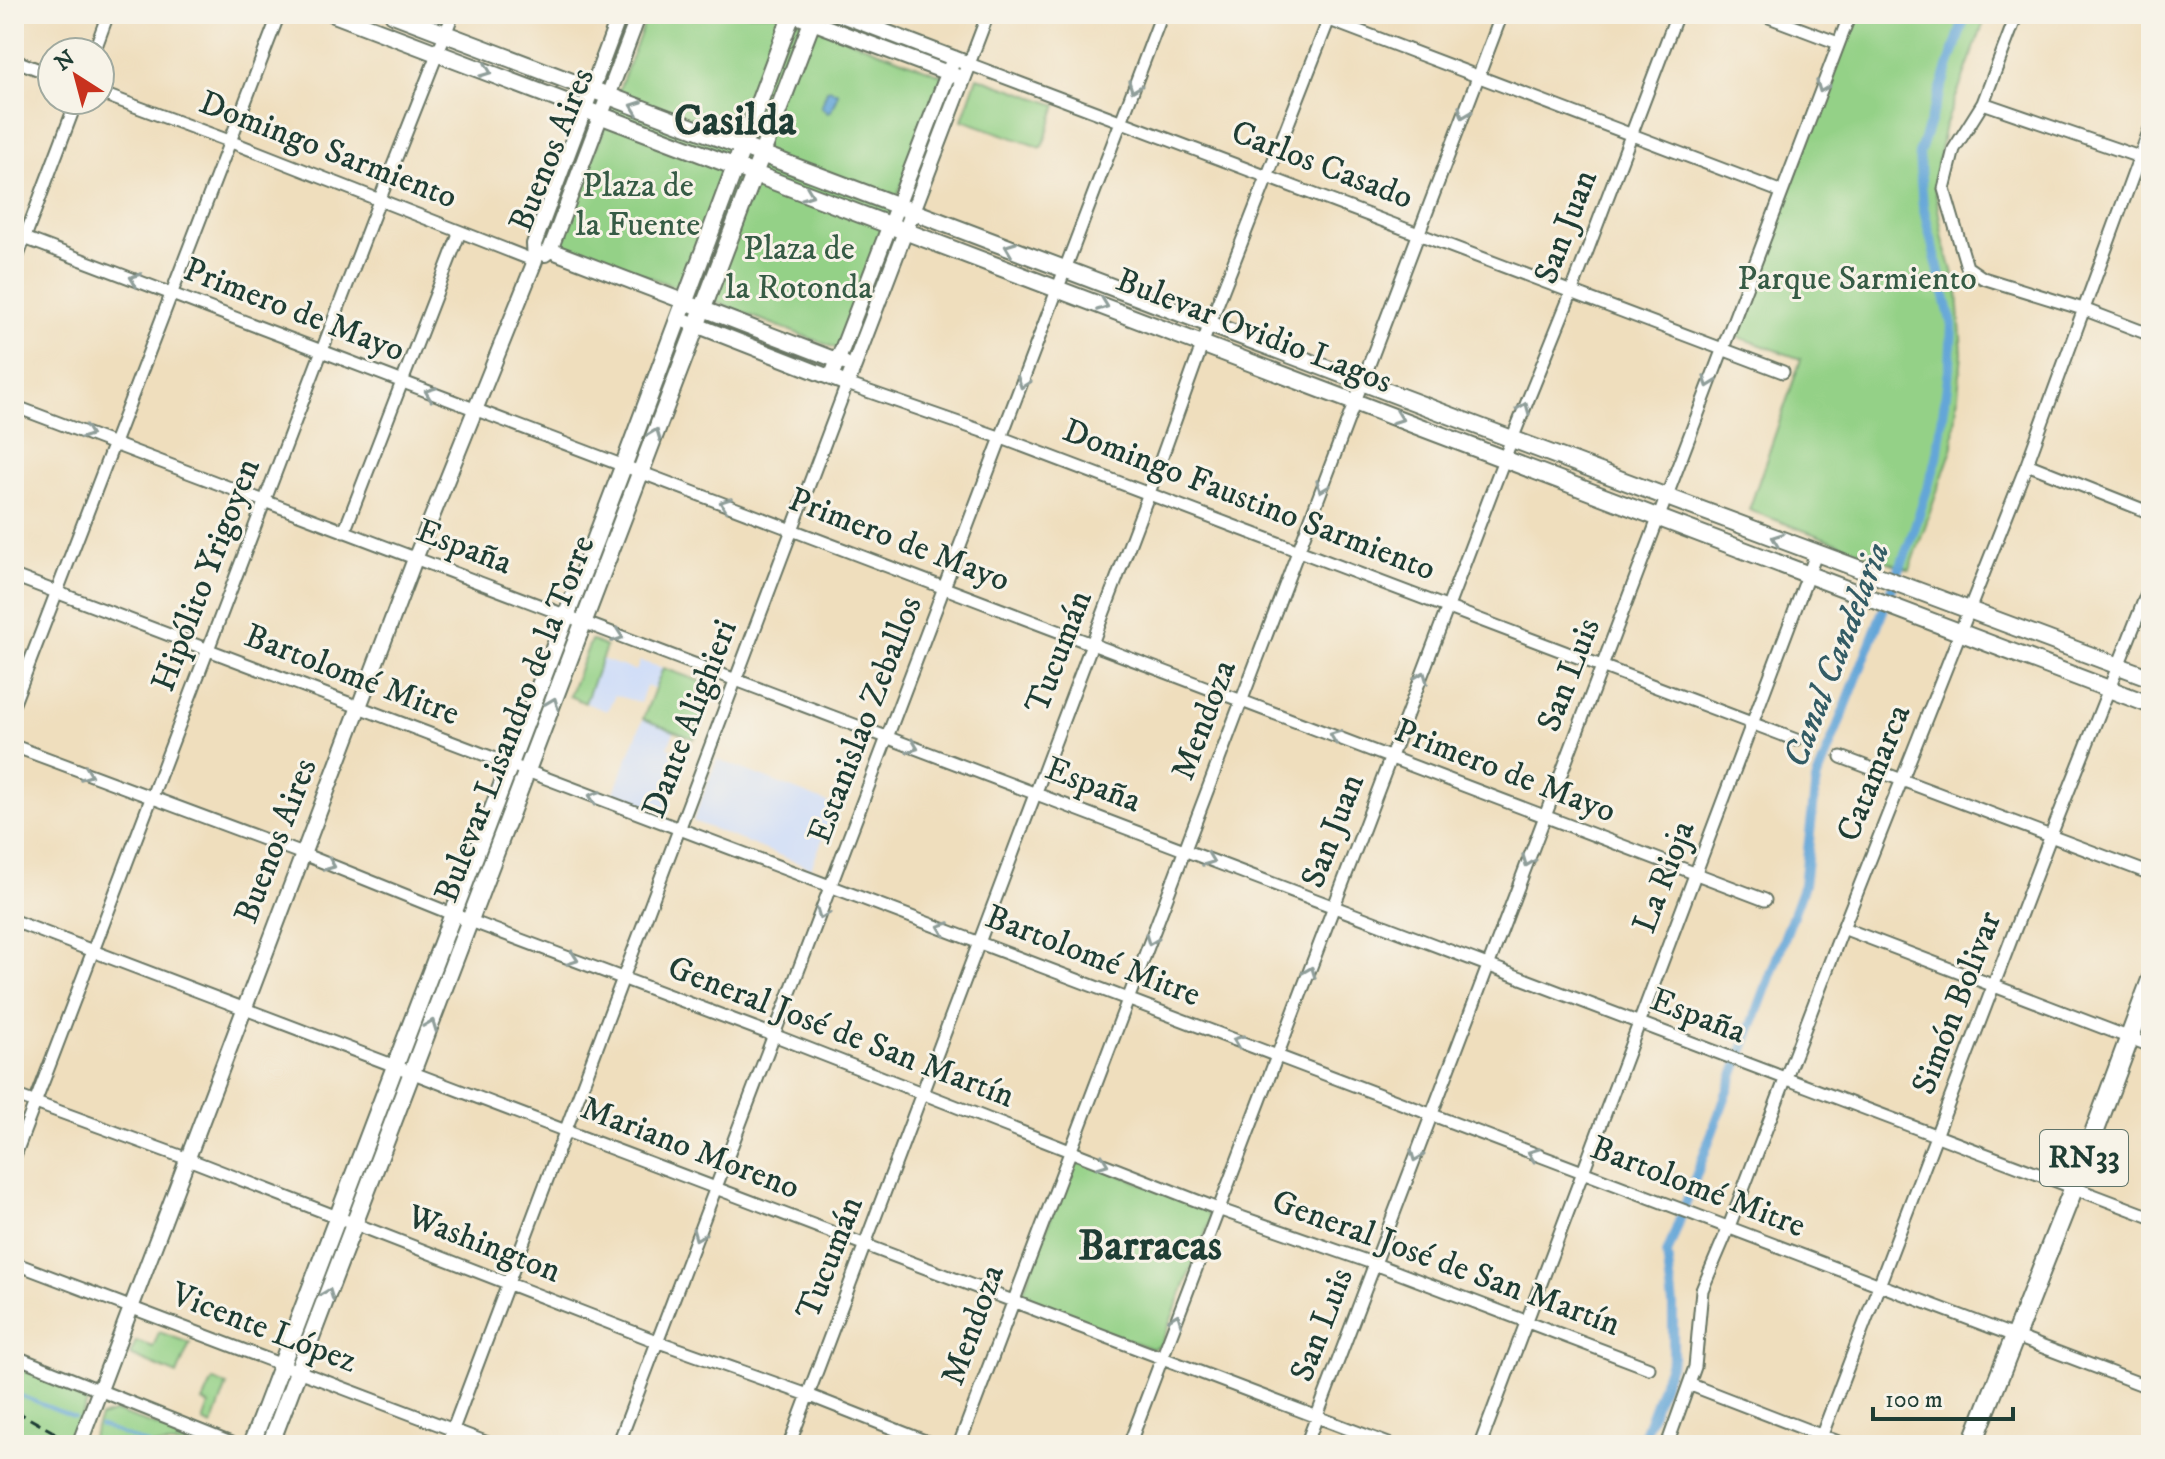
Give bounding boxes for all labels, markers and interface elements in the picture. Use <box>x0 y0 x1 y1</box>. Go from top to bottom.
north arrow <box>36 36 116 116</box>
text: N <box>50 45 80 77</box>
one-way arrow <box>478 62 492 78</box>
street label: Buenos Aires <box>500 62 604 238</box>
one-way arrow <box>1127 79 1144 93</box>
one-way arrow <box>1815 79 1832 93</box>
street label: Domingo Sarmiento <box>193 82 463 218</box>
district label: Casilda <box>674 96 797 148</box>
one-way arrow <box>630 100 644 117</box>
one-way arrow <box>1457 105 1474 119</box>
street label: Carlos Casado <box>1225 111 1419 219</box>
street label: San Juan <box>1525 164 1607 290</box>
park label: Plaza de la Fuente <box>576 165 700 246</box>
one-way arrow <box>800 184 814 201</box>
park label: Plaza de la Rotonda <box>725 228 873 309</box>
one-way arrow <box>1004 241 1018 258</box>
street label: Primero de Mayo <box>178 249 410 371</box>
park label: Parque Sarmiento <box>1737 258 1977 300</box>
street label: Bulevar Ovidio Lagos <box>1110 259 1398 403</box>
one-way arrow <box>129 272 143 289</box>
one-way arrow <box>1095 296 1109 312</box>
one-way arrow <box>1702 374 1719 388</box>
one-way arrow <box>1016 375 1033 389</box>
one-way arrow <box>424 386 438 403</box>
one-way arrow <box>1515 402 1531 416</box>
one-way arrow <box>1390 408 1404 425</box>
street label: Domingo Faustino Sarmiento <box>1057 409 1441 591</box>
one-way arrow <box>79 423 93 440</box>
one-way arrow <box>645 428 662 442</box>
street label: Hipólito Yrigoyen <box>142 452 270 697</box>
street label: Primero de Mayo <box>783 479 1015 601</box>
one-way arrow <box>1315 479 1332 493</box>
one-way arrow <box>719 497 733 514</box>
street label: España <box>410 510 518 585</box>
street label: Bulevar Lisandro de la Torre <box>426 529 604 909</box>
one-way arrow <box>1771 532 1785 549</box>
water label: Canal Candelaria <box>1773 536 1901 774</box>
street label: Tucumán <box>1016 584 1102 720</box>
street label: Estanislao Zeballos <box>799 590 931 850</box>
street label: San Luis <box>1528 612 1610 738</box>
street label: Dante Alighieri <box>633 614 747 824</box>
street label: Bartolomé Mitre <box>239 615 465 735</box>
one-way arrow <box>610 626 624 643</box>
street label: Mendoza <box>1162 654 1246 786</box>
one-way arrow <box>1412 671 1429 685</box>
one-way arrow <box>543 697 560 711</box>
street label: Catamarca <box>1828 698 1921 848</box>
street label: Primero de Mayo <box>1389 710 1621 832</box>
one-way arrow <box>1329 729 1343 746</box>
one-way arrow <box>905 737 919 754</box>
street label: España <box>1039 748 1147 823</box>
street label: Buenos Aires <box>225 753 327 929</box>
one-way arrow <box>79 764 93 781</box>
street label: San Juan <box>1292 768 1374 894</box>
one-way arrow <box>588 790 602 807</box>
street label: La Rioja <box>1623 814 1705 939</box>
one-way arrow <box>1201 850 1215 867</box>
one-way arrow <box>1521 853 1538 867</box>
one-way arrow <box>322 855 336 872</box>
street label: Bartolomé Mitre <box>980 896 1206 1016</box>
street label: Simón Bolivar <box>1903 905 2011 1100</box>
one-way arrow <box>815 906 832 920</box>
one-way arrow <box>936 921 950 938</box>
one-way arrow <box>1144 932 1161 946</box>
street label: General José de San Martín <box>662 947 1020 1118</box>
one-way arrow <box>565 949 579 966</box>
one-way arrow <box>1300 966 1317 980</box>
street label: España <box>1644 979 1752 1054</box>
one-way arrow <box>421 1019 438 1033</box>
one-way arrow <box>1232 1034 1246 1051</box>
street label: Mariano Moreno <box>575 1087 805 1209</box>
street label: Bartolomé Mitre <box>1585 1127 1811 1247</box>
road number: RN33 <box>2040 1130 2128 1186</box>
one-way arrow <box>1527 1147 1541 1164</box>
one-way arrow <box>1409 1148 1426 1162</box>
one-way arrow <box>1095 1154 1109 1170</box>
street label: General José de San Martín <box>1266 1180 1626 1346</box>
street label: Tucumán <box>787 1190 873 1326</box>
street label: Washington <box>400 1195 567 1293</box>
district label: Barracas <box>1078 1221 1222 1273</box>
one-way arrow <box>691 1227 707 1241</box>
street label: Mendoza <box>932 1259 1014 1391</box>
street label: San Luis <box>1281 1262 1363 1388</box>
street label: Vicente López <box>164 1273 363 1383</box>
one-way arrow <box>318 1288 335 1302</box>
one-way arrow <box>1166 1313 1183 1327</box>
scale bar <box>1873 1371 2013 1421</box>
text: 100 m <box>1885 1385 1943 1415</box>

